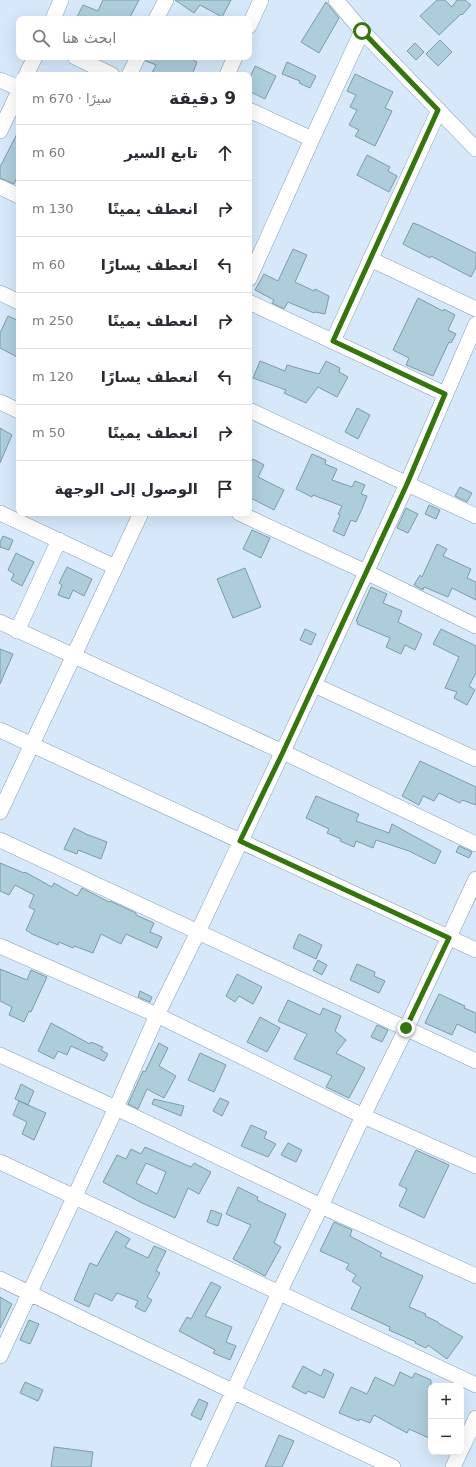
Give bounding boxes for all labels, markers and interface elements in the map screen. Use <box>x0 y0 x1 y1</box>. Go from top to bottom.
search box <box>16 16 252 60</box>
route start <box>353 22 371 40</box>
icon: search <box>30 27 52 49</box>
text: ابحث هنا <box>62 29 117 47</box>
text: 9 دقيقة <box>169 88 236 108</box>
text: سيرًا · 670 m <box>32 91 112 106</box>
icon: ahead <box>214 142 236 164</box>
text: تابع السير <box>124 144 198 162</box>
text: 60 m <box>32 145 65 160</box>
icon: right <box>214 198 236 220</box>
text: انعطف يمينًا <box>107 200 198 218</box>
text: 130 m <box>32 201 74 216</box>
icon: left <box>214 254 236 276</box>
text: انعطف يسارًا <box>101 256 198 274</box>
text: 60 m <box>32 257 65 272</box>
icon: right <box>214 310 236 332</box>
text: انعطف يمينًا <box>107 312 198 330</box>
text: 250 m <box>32 313 74 328</box>
icon: left <box>214 366 236 388</box>
text: انعطف يسارًا <box>101 368 198 386</box>
text: 120 m <box>32 369 74 384</box>
icon: right <box>214 422 236 444</box>
text: انعطف يمينًا <box>107 424 198 442</box>
text: 50 m <box>32 425 65 440</box>
icon: arrive <box>214 478 236 500</box>
text: الوصول إلى الوجهة <box>55 480 198 498</box>
route end <box>397 1019 415 1037</box>
map controls <box>428 1383 464 1455</box>
button: + <box>428 1383 464 1419</box>
button: − <box>428 1419 464 1455</box>

